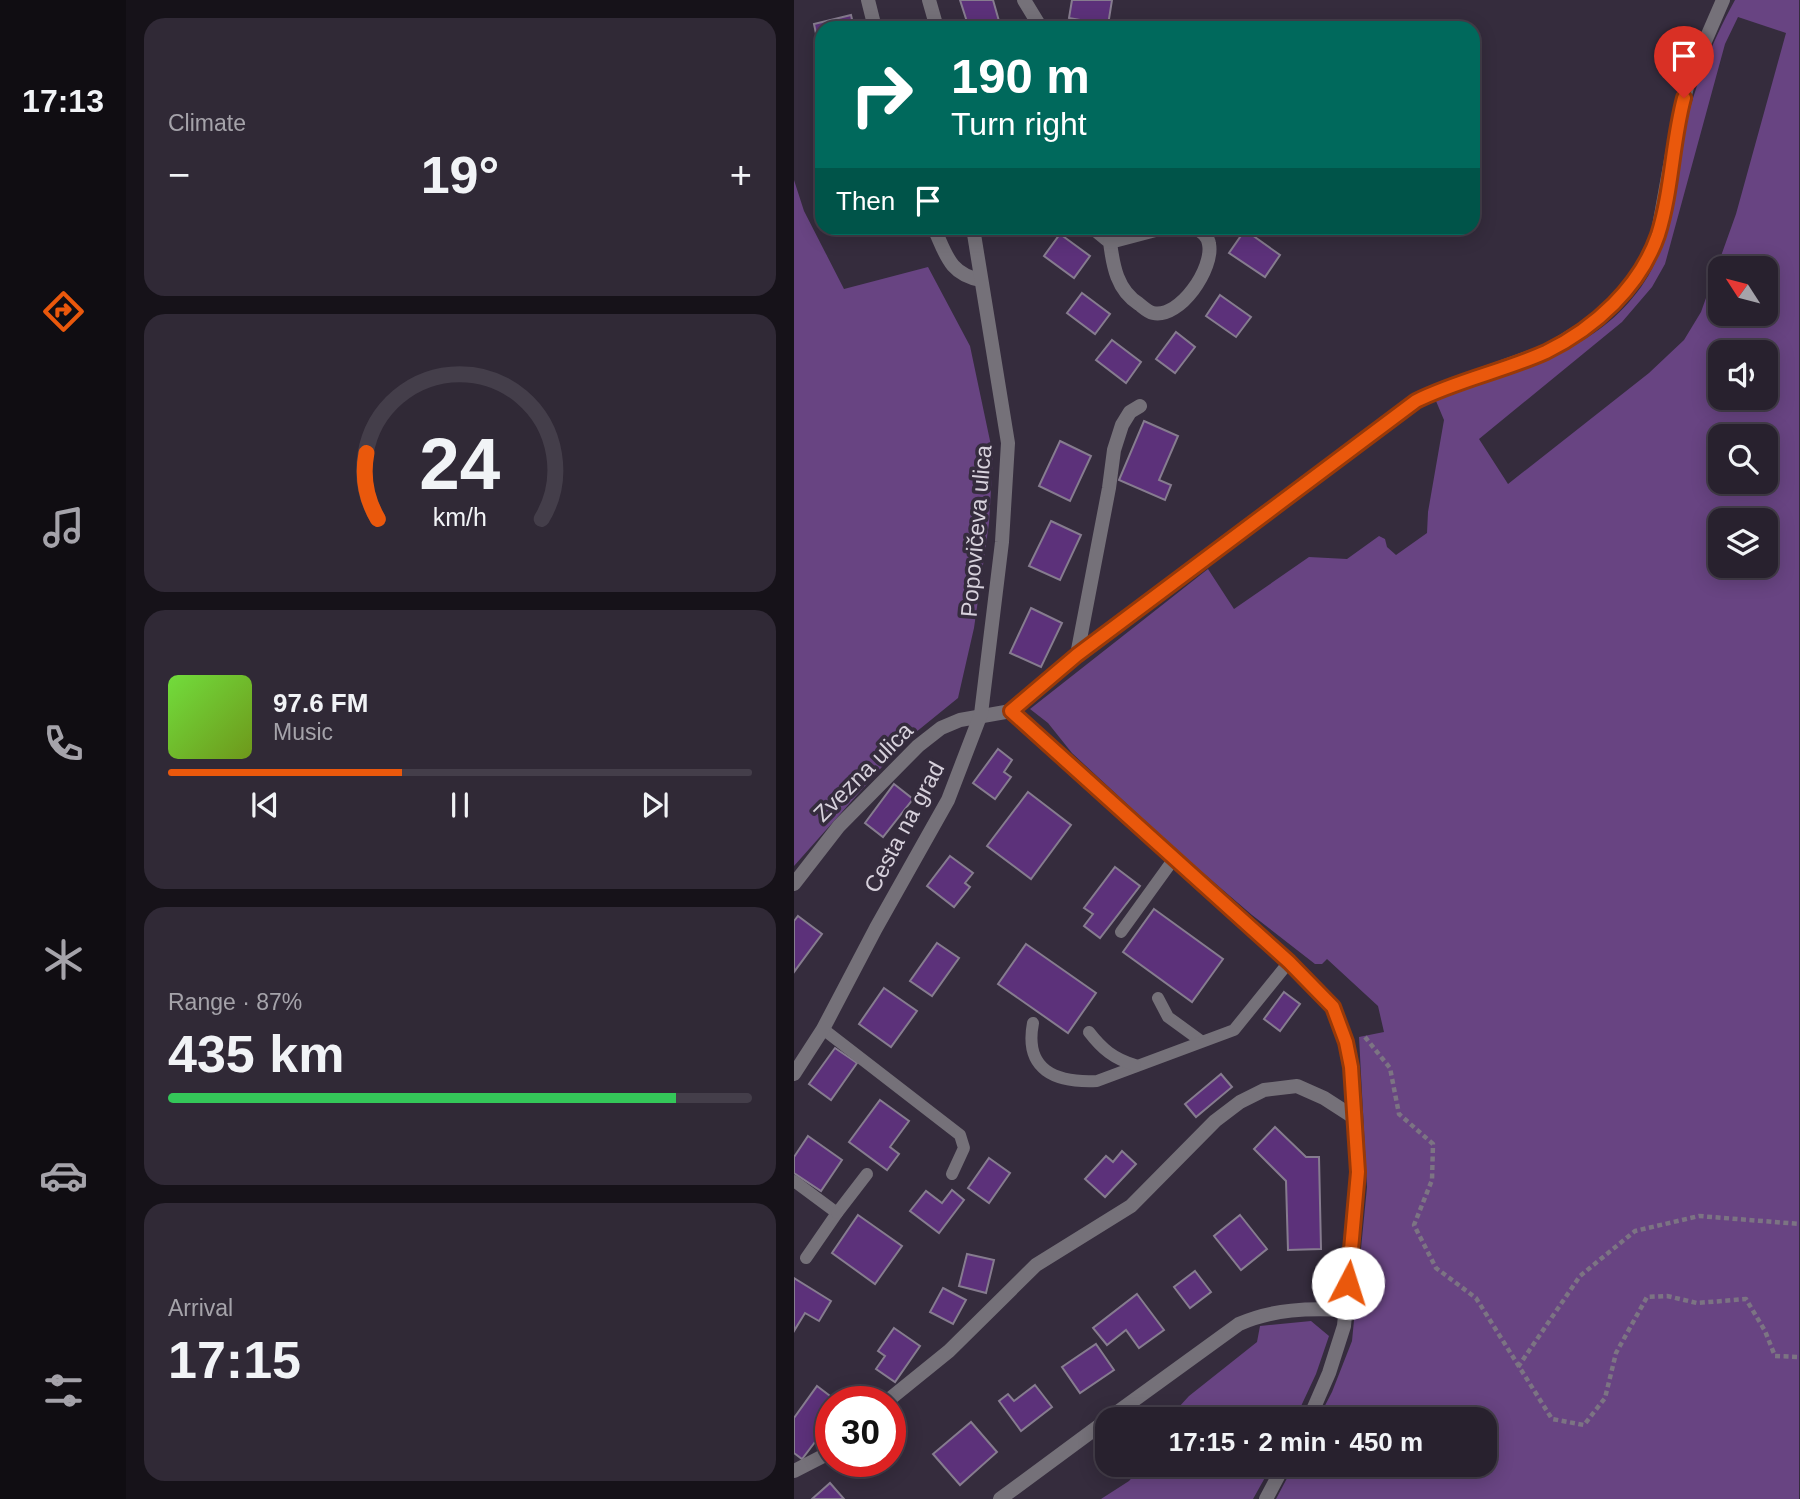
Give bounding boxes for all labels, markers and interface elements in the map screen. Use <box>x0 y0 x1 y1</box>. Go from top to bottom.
pin <box>1654 26 1714 98</box>
icon: arrive <box>1665 37 1703 75</box>
icon: right <box>836 49 927 140</box>
text: 190 m <box>951 49 1090 103</box>
text: 17:13 <box>22 83 104 119</box>
text: Turn right <box>951 106 1087 142</box>
text: Climate <box>168 110 246 136</box>
text: 19° <box>421 146 499 204</box>
text: − <box>168 154 190 196</box>
text: + <box>730 154 752 196</box>
icon: arrive <box>909 182 947 220</box>
text: Then <box>836 186 895 216</box>
north arrow <box>1708 256 1778 326</box>
map controls <box>1708 256 1778 578</box>
icon: directions <box>39 287 88 336</box>
button: sound <box>1708 340 1778 410</box>
text: 24 <box>420 424 501 505</box>
button: search <box>1708 424 1778 494</box>
street label: Popovičeva ulica <box>956 444 996 618</box>
icon: music <box>39 503 88 552</box>
text: km/h <box>433 503 487 531</box>
button: layers <box>1708 508 1778 578</box>
text: 97.6 FM <box>273 688 368 718</box>
street label: Zvezna ulica <box>808 717 918 827</box>
icon: phone <box>39 719 88 768</box>
text: Music <box>273 719 333 745</box>
street label: Cesta na grad <box>859 757 949 897</box>
icon: previous <box>246 786 284 824</box>
icon: pause <box>441 786 479 824</box>
icon: next <box>636 786 674 824</box>
icon: climate <box>39 935 88 984</box>
text: Range · 87% <box>168 989 302 1015</box>
text: 435 km <box>168 1025 344 1083</box>
icon: car <box>39 1151 88 1200</box>
position arrow <box>1311 1246 1385 1320</box>
text: Arrival <box>168 1295 233 1321</box>
text: 17:15 <box>168 1331 301 1389</box>
icon: filters <box>39 1366 88 1415</box>
speed limit sign: 30 <box>815 1386 906 1477</box>
text: 17:15 · 2 min · 450 m <box>1169 1427 1423 1457</box>

